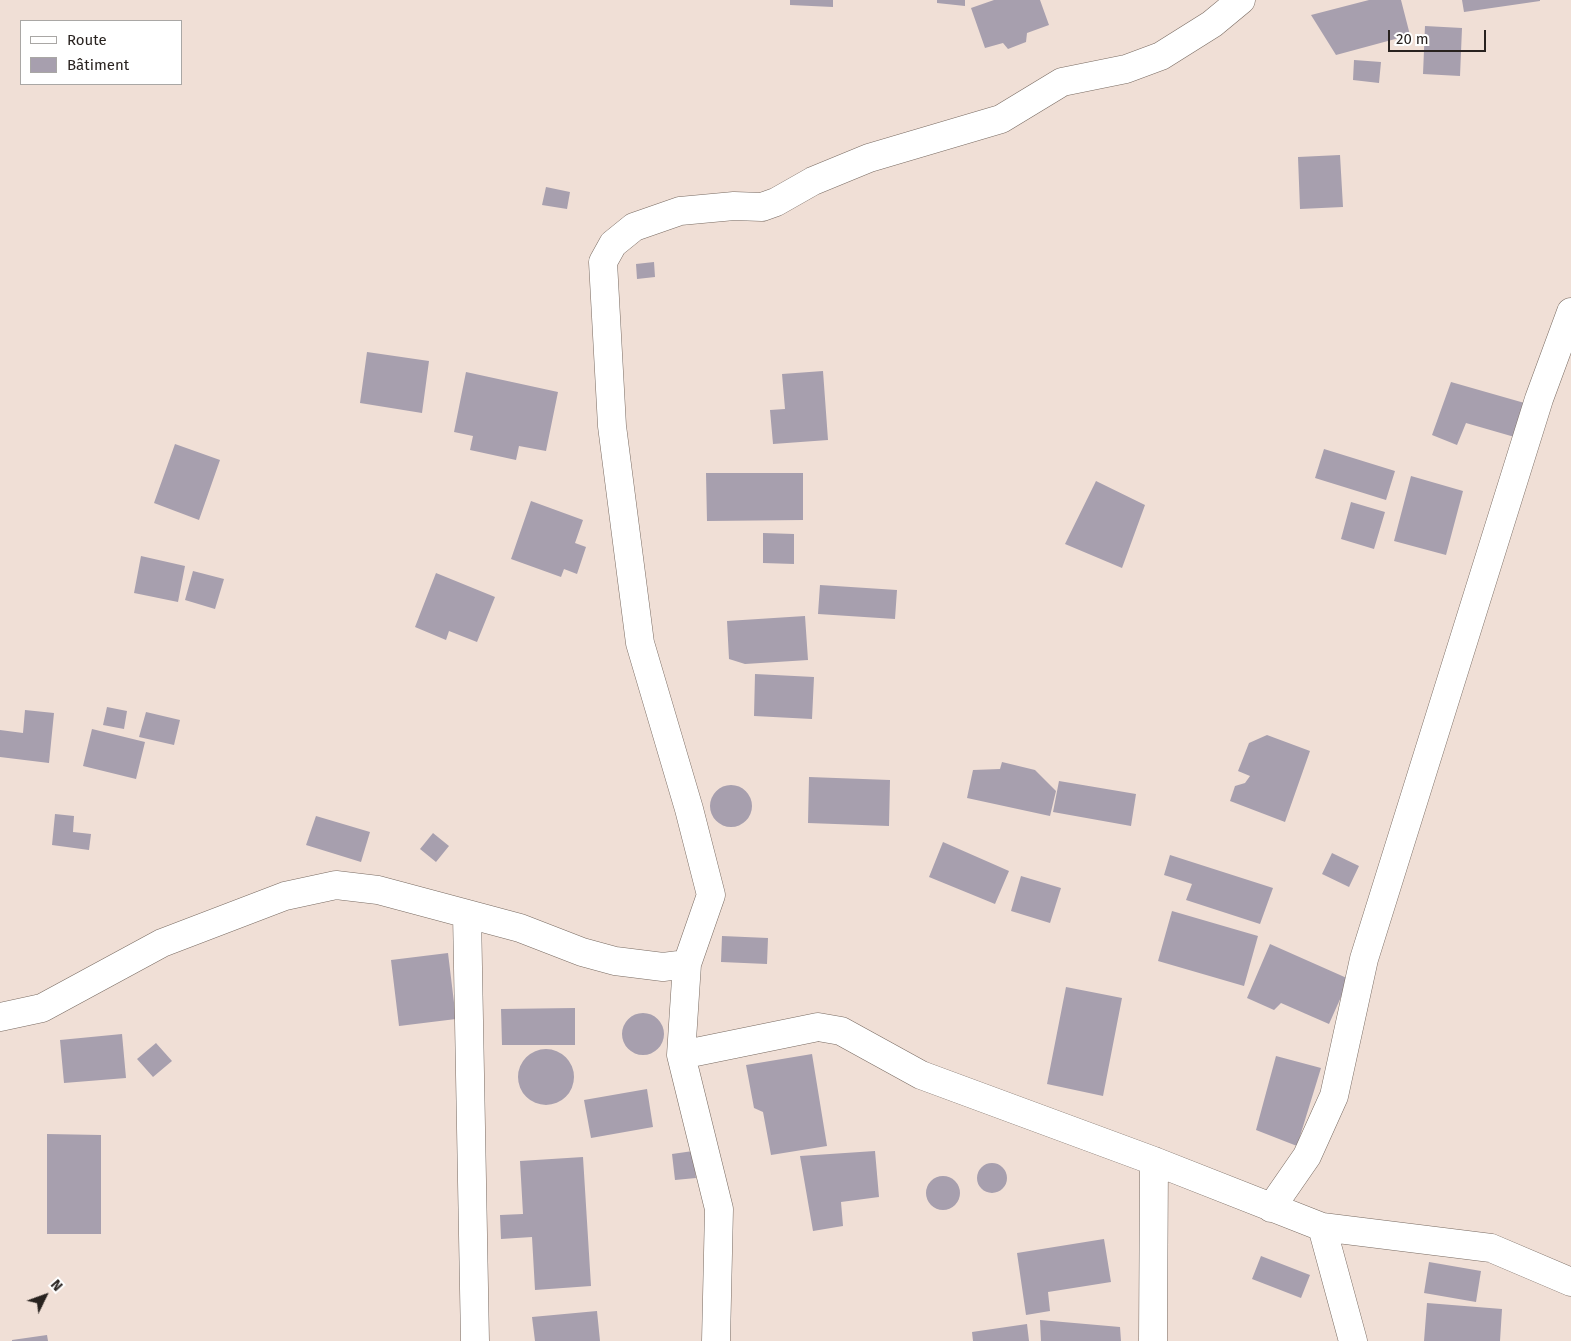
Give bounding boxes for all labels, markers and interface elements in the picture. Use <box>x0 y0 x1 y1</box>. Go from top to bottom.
legend <box>20 20 182 85</box>
scale bar <box>1391 20 1488 52</box>
text: 20 m <box>1396 30 1429 48</box>
text: Route <box>67 31 107 49</box>
text: Bâtiment <box>67 56 129 74</box>
north arrow <box>20 1271 70 1321</box>
text: N <box>47 1276 66 1295</box>

